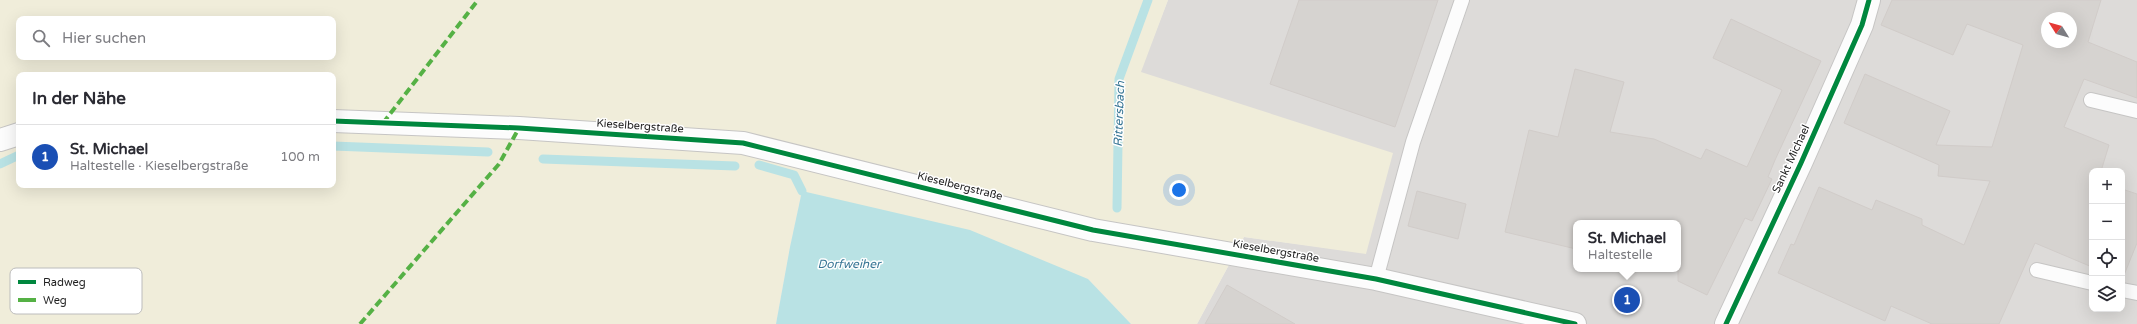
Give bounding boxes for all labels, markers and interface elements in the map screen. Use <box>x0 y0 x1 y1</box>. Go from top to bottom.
north arrow <box>2041 12 2077 48</box>
search box <box>16 16 336 60</box>
icon: search <box>30 27 52 49</box>
text: Hier suchen <box>62 29 146 47</box>
water label: Rittersbach <box>1111 80 1127 147</box>
text: In der Nähe <box>32 88 126 109</box>
street label: Kieselbergstraße <box>596 116 684 136</box>
street label: Sankt Michael <box>1770 123 1812 195</box>
text: St. Michael <box>70 140 148 158</box>
text: 1 <box>41 149 49 165</box>
text: 100 m <box>280 149 320 165</box>
text: Haltestelle · Kieselbergstraße <box>70 158 248 174</box>
map controls <box>2089 168 2125 312</box>
button: + <box>2089 168 2125 204</box>
street label: Kieselbergstraße <box>916 169 1004 203</box>
your location <box>1169 180 1189 200</box>
button: − <box>2089 204 2125 240</box>
popup <box>1573 220 1681 272</box>
text: St. Michael <box>1588 229 1666 247</box>
street label: Kieselbergstraße <box>1232 237 1320 265</box>
button: locate <box>2089 240 2125 276</box>
text: Haltestelle <box>1588 247 1653 263</box>
water label: Dorfweiher <box>817 257 882 271</box>
legend <box>10 268 142 314</box>
text: Radweg <box>43 276 86 289</box>
button: layers <box>2089 276 2125 312</box>
pin: 1 <box>1614 285 1640 315</box>
text: Weg <box>43 294 67 307</box>

